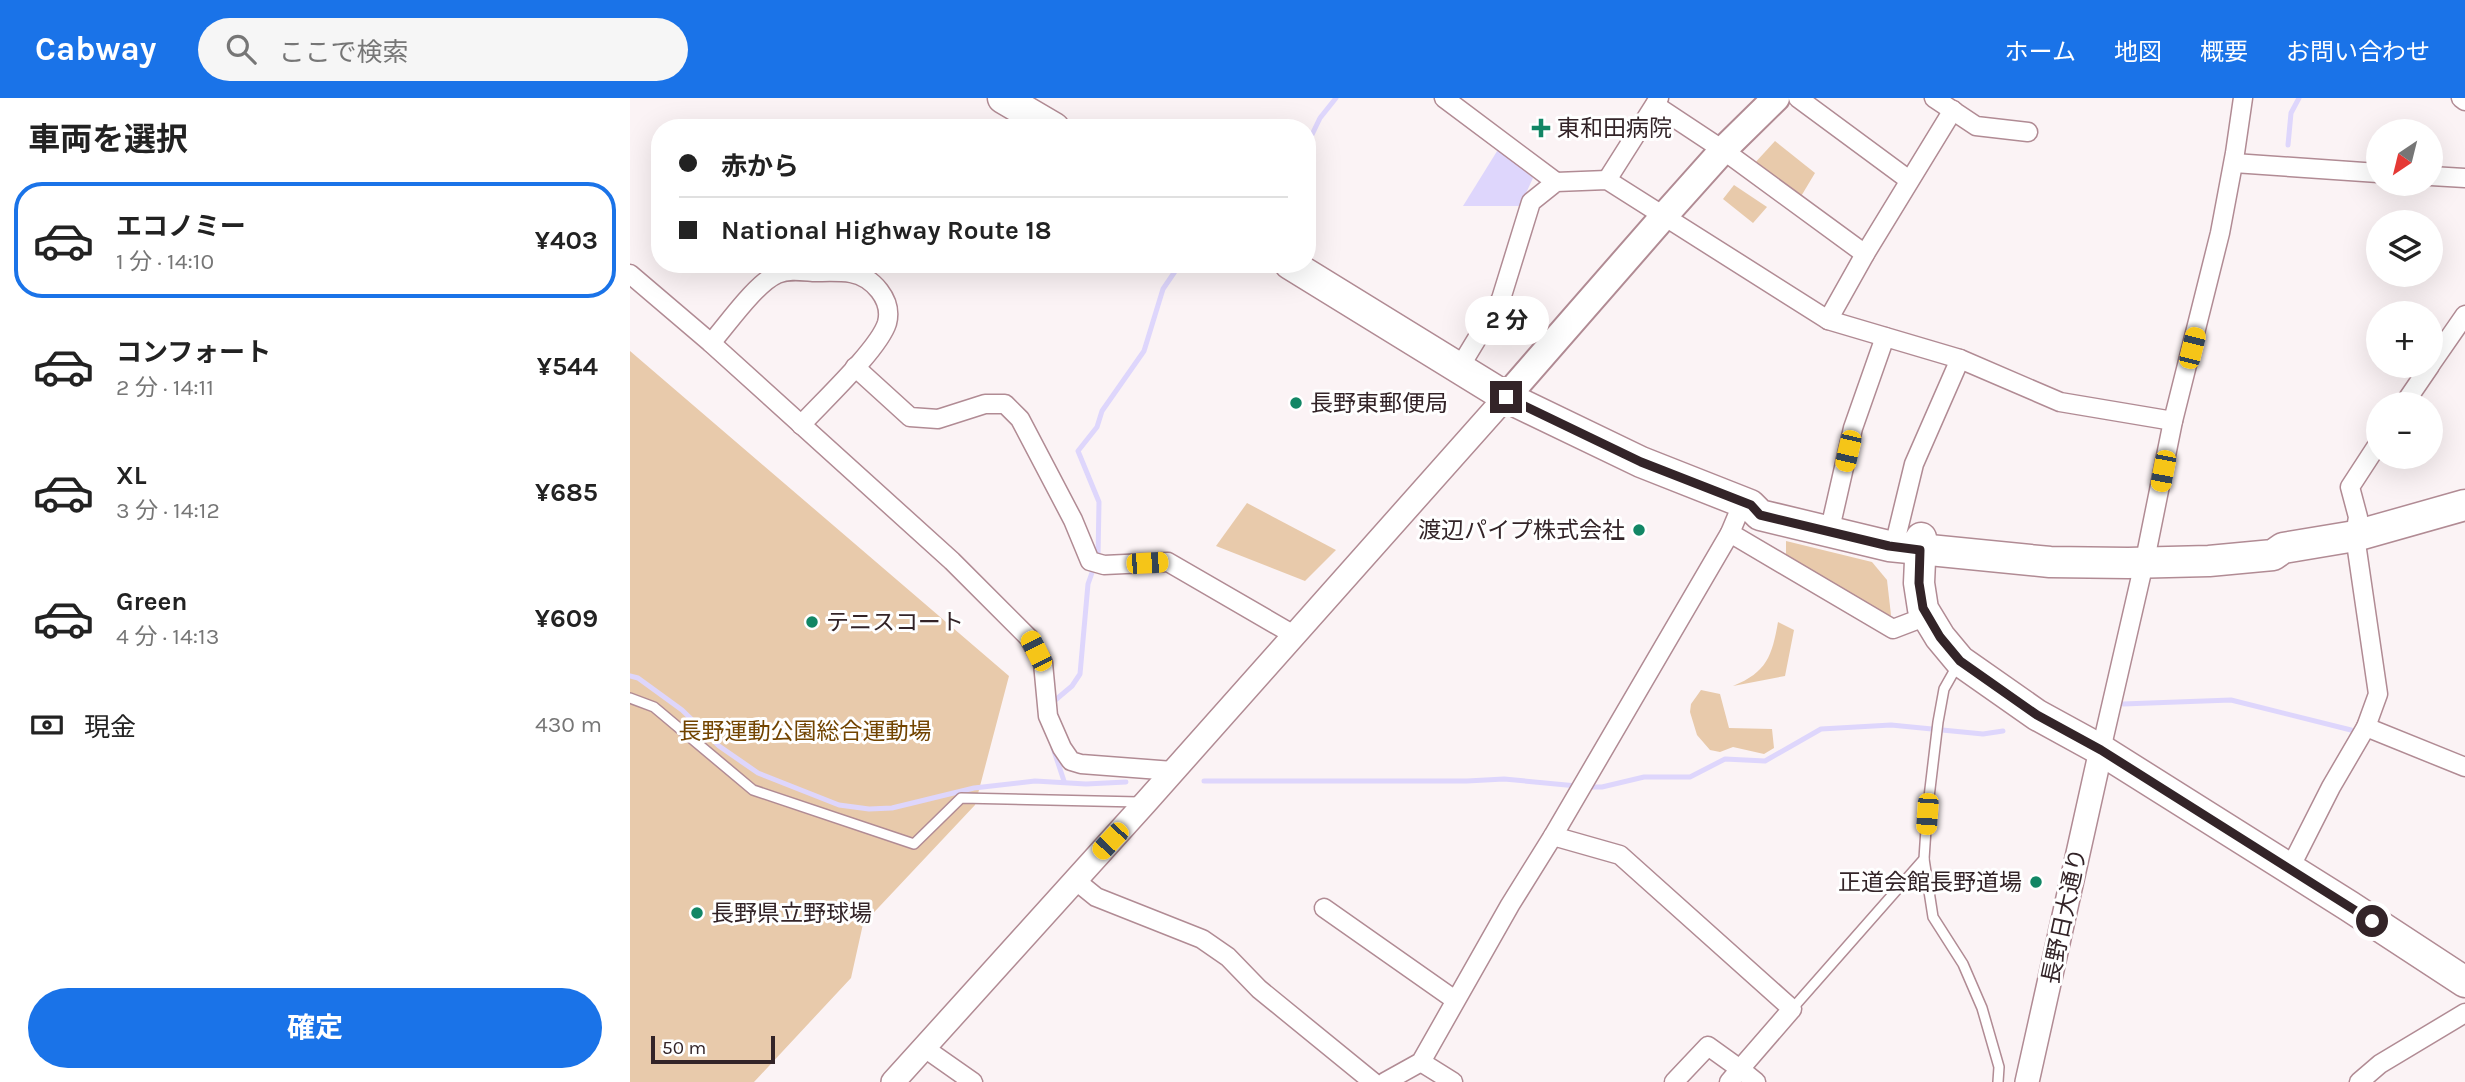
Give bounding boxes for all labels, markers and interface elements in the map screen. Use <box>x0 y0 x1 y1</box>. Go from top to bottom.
search box <box>198 18 688 81</box>
text: Cabway <box>35 30 156 68</box>
icon: search <box>222 30 260 68</box>
text: ここで検索 <box>278 37 408 68</box>
text: ホーム <box>2005 38 2076 66</box>
text: 地図 <box>2114 38 2162 66</box>
text: 概要 <box>2200 38 2248 66</box>
text: お問い合わせ <box>2286 38 2430 66</box>
place label: 東和田病院 <box>1557 115 1672 142</box>
marker: 東和田病院 <box>1531 118 1551 138</box>
north arrow <box>2366 119 2443 196</box>
map controls <box>2366 119 2443 469</box>
text: 車両を選択 <box>28 121 188 158</box>
text: 赤から <box>721 151 799 182</box>
icon: car <box>32 209 95 272</box>
button: layers <box>2366 210 2443 287</box>
text: エコノミー <box>116 211 246 242</box>
text: National Highway Route 18 <box>721 215 1052 246</box>
text: ¥403 <box>535 225 598 256</box>
text: 1 分 · 14:10 <box>116 248 214 275</box>
callout: 2 分 <box>1464 296 1548 344</box>
button: + <box>2366 301 2443 378</box>
text: 2 分 <box>1486 307 1528 334</box>
car <box>2177 325 2208 371</box>
icon: car <box>32 335 95 398</box>
text: コンフォート <box>116 337 271 368</box>
text: ¥544 <box>537 351 598 382</box>
text: 2 分 · 14:11 <box>116 374 214 401</box>
route end <box>1490 381 1522 413</box>
place label: 長野東郵便局 <box>1310 390 1448 417</box>
button: − <box>2366 392 2443 469</box>
marker: 長野東郵便局 <box>1288 395 1304 411</box>
car <box>1834 428 1863 474</box>
car <box>2149 448 2178 494</box>
text: XL <box>116 460 147 491</box>
icon: car <box>32 461 95 524</box>
text: ¥685 <box>535 477 598 508</box>
text: 3 分 · 14:12 <box>116 497 220 524</box>
place label: 渡辺パイプ株式会社 <box>1418 517 1625 544</box>
marker: 渡辺パイプ株式会社 <box>1631 522 1647 538</box>
car <box>1126 551 1169 575</box>
text: Green <box>116 586 188 617</box>
icon: car <box>32 587 95 650</box>
text: ¥609 <box>535 603 598 634</box>
place label: テニスコート <box>826 609 964 636</box>
marker: テニスコート <box>804 614 820 630</box>
text: 4 分 · 14:13 <box>116 623 219 650</box>
car <box>1018 628 1055 674</box>
icon: cash <box>28 706 66 744</box>
text: 430 m <box>535 711 602 738</box>
text: 現金 <box>84 712 136 743</box>
park label: 長野運動公園総合運動場 <box>679 718 932 745</box>
car <box>1916 792 1939 836</box>
car <box>1088 818 1133 864</box>
street label: 長野日大通り <box>2037 846 2092 986</box>
place label: 正道会館長野道場 <box>1838 869 2022 896</box>
marker: 正道会館長野道場 <box>2028 874 2044 890</box>
place label: 長野県立野球場 <box>711 900 872 927</box>
marker: 長野県立野球場 <box>689 905 705 921</box>
route start <box>2356 905 2388 937</box>
button: 確定 <box>28 988 602 1068</box>
scale bar <box>651 1033 775 1065</box>
text: 50 m <box>662 1037 706 1059</box>

